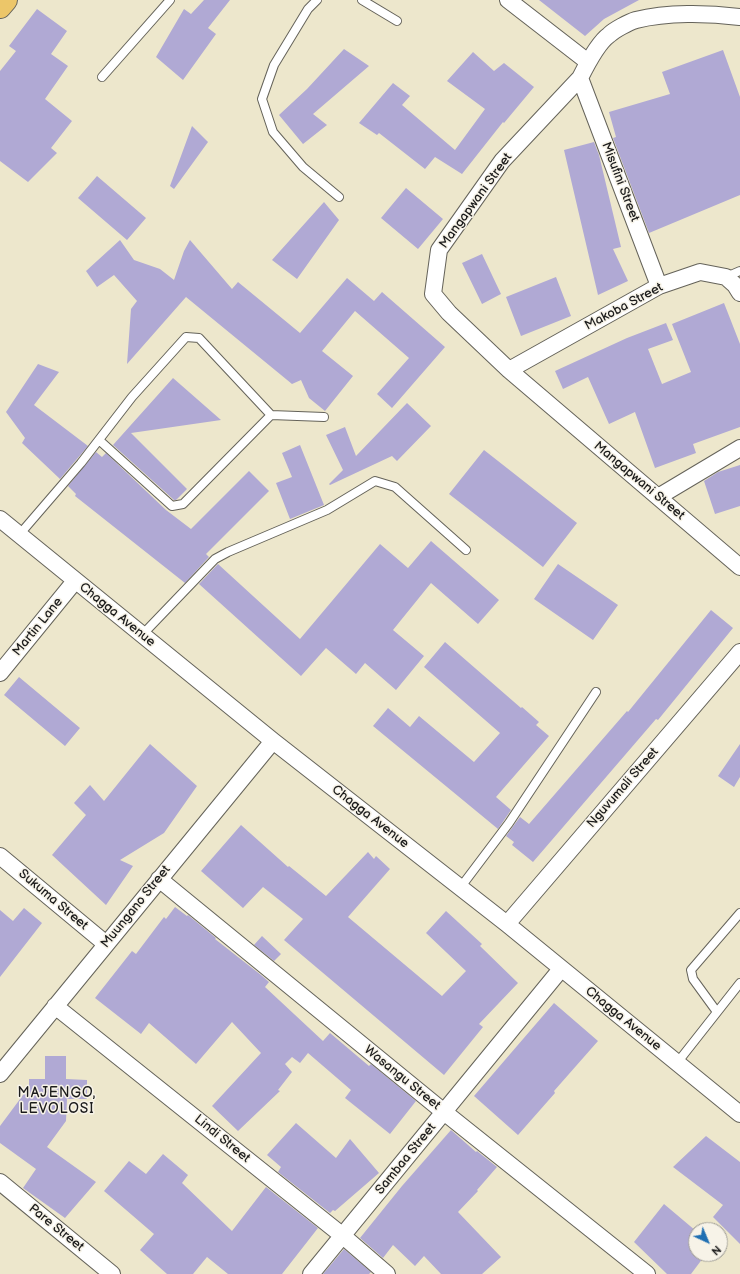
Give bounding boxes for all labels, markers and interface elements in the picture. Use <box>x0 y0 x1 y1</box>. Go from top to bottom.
street label: Misufini Street <box>598 140 642 224</box>
street label: Mangapwani Street <box>436 150 516 252</box>
street label: Makoba Street <box>582 280 666 334</box>
street label: Mangapwani Street <box>590 438 688 524</box>
street label: Chagga Avenue <box>76 580 158 650</box>
street label: Martin Lane <box>10 595 66 659</box>
street label: Nguvumali Street <box>584 745 662 831</box>
street label: Chagga Avenue <box>328 782 412 852</box>
street label: Muungano Street <box>98 863 174 951</box>
street label: Sukuma Street <box>15 866 91 934</box>
street label: Chagga Avenue <box>582 984 664 1054</box>
street label: Wasangu Street <box>361 1043 443 1113</box>
district label: MAJENGO, LEVOLOSI <box>18 1085 96 1118</box>
street label: Lindi Street <box>191 1112 253 1166</box>
street label: Sambaa Street <box>372 1120 440 1198</box>
street label: Pare Street <box>25 1201 87 1255</box>
north arrow <box>688 1222 728 1262</box>
text: N <box>709 1243 723 1258</box>

